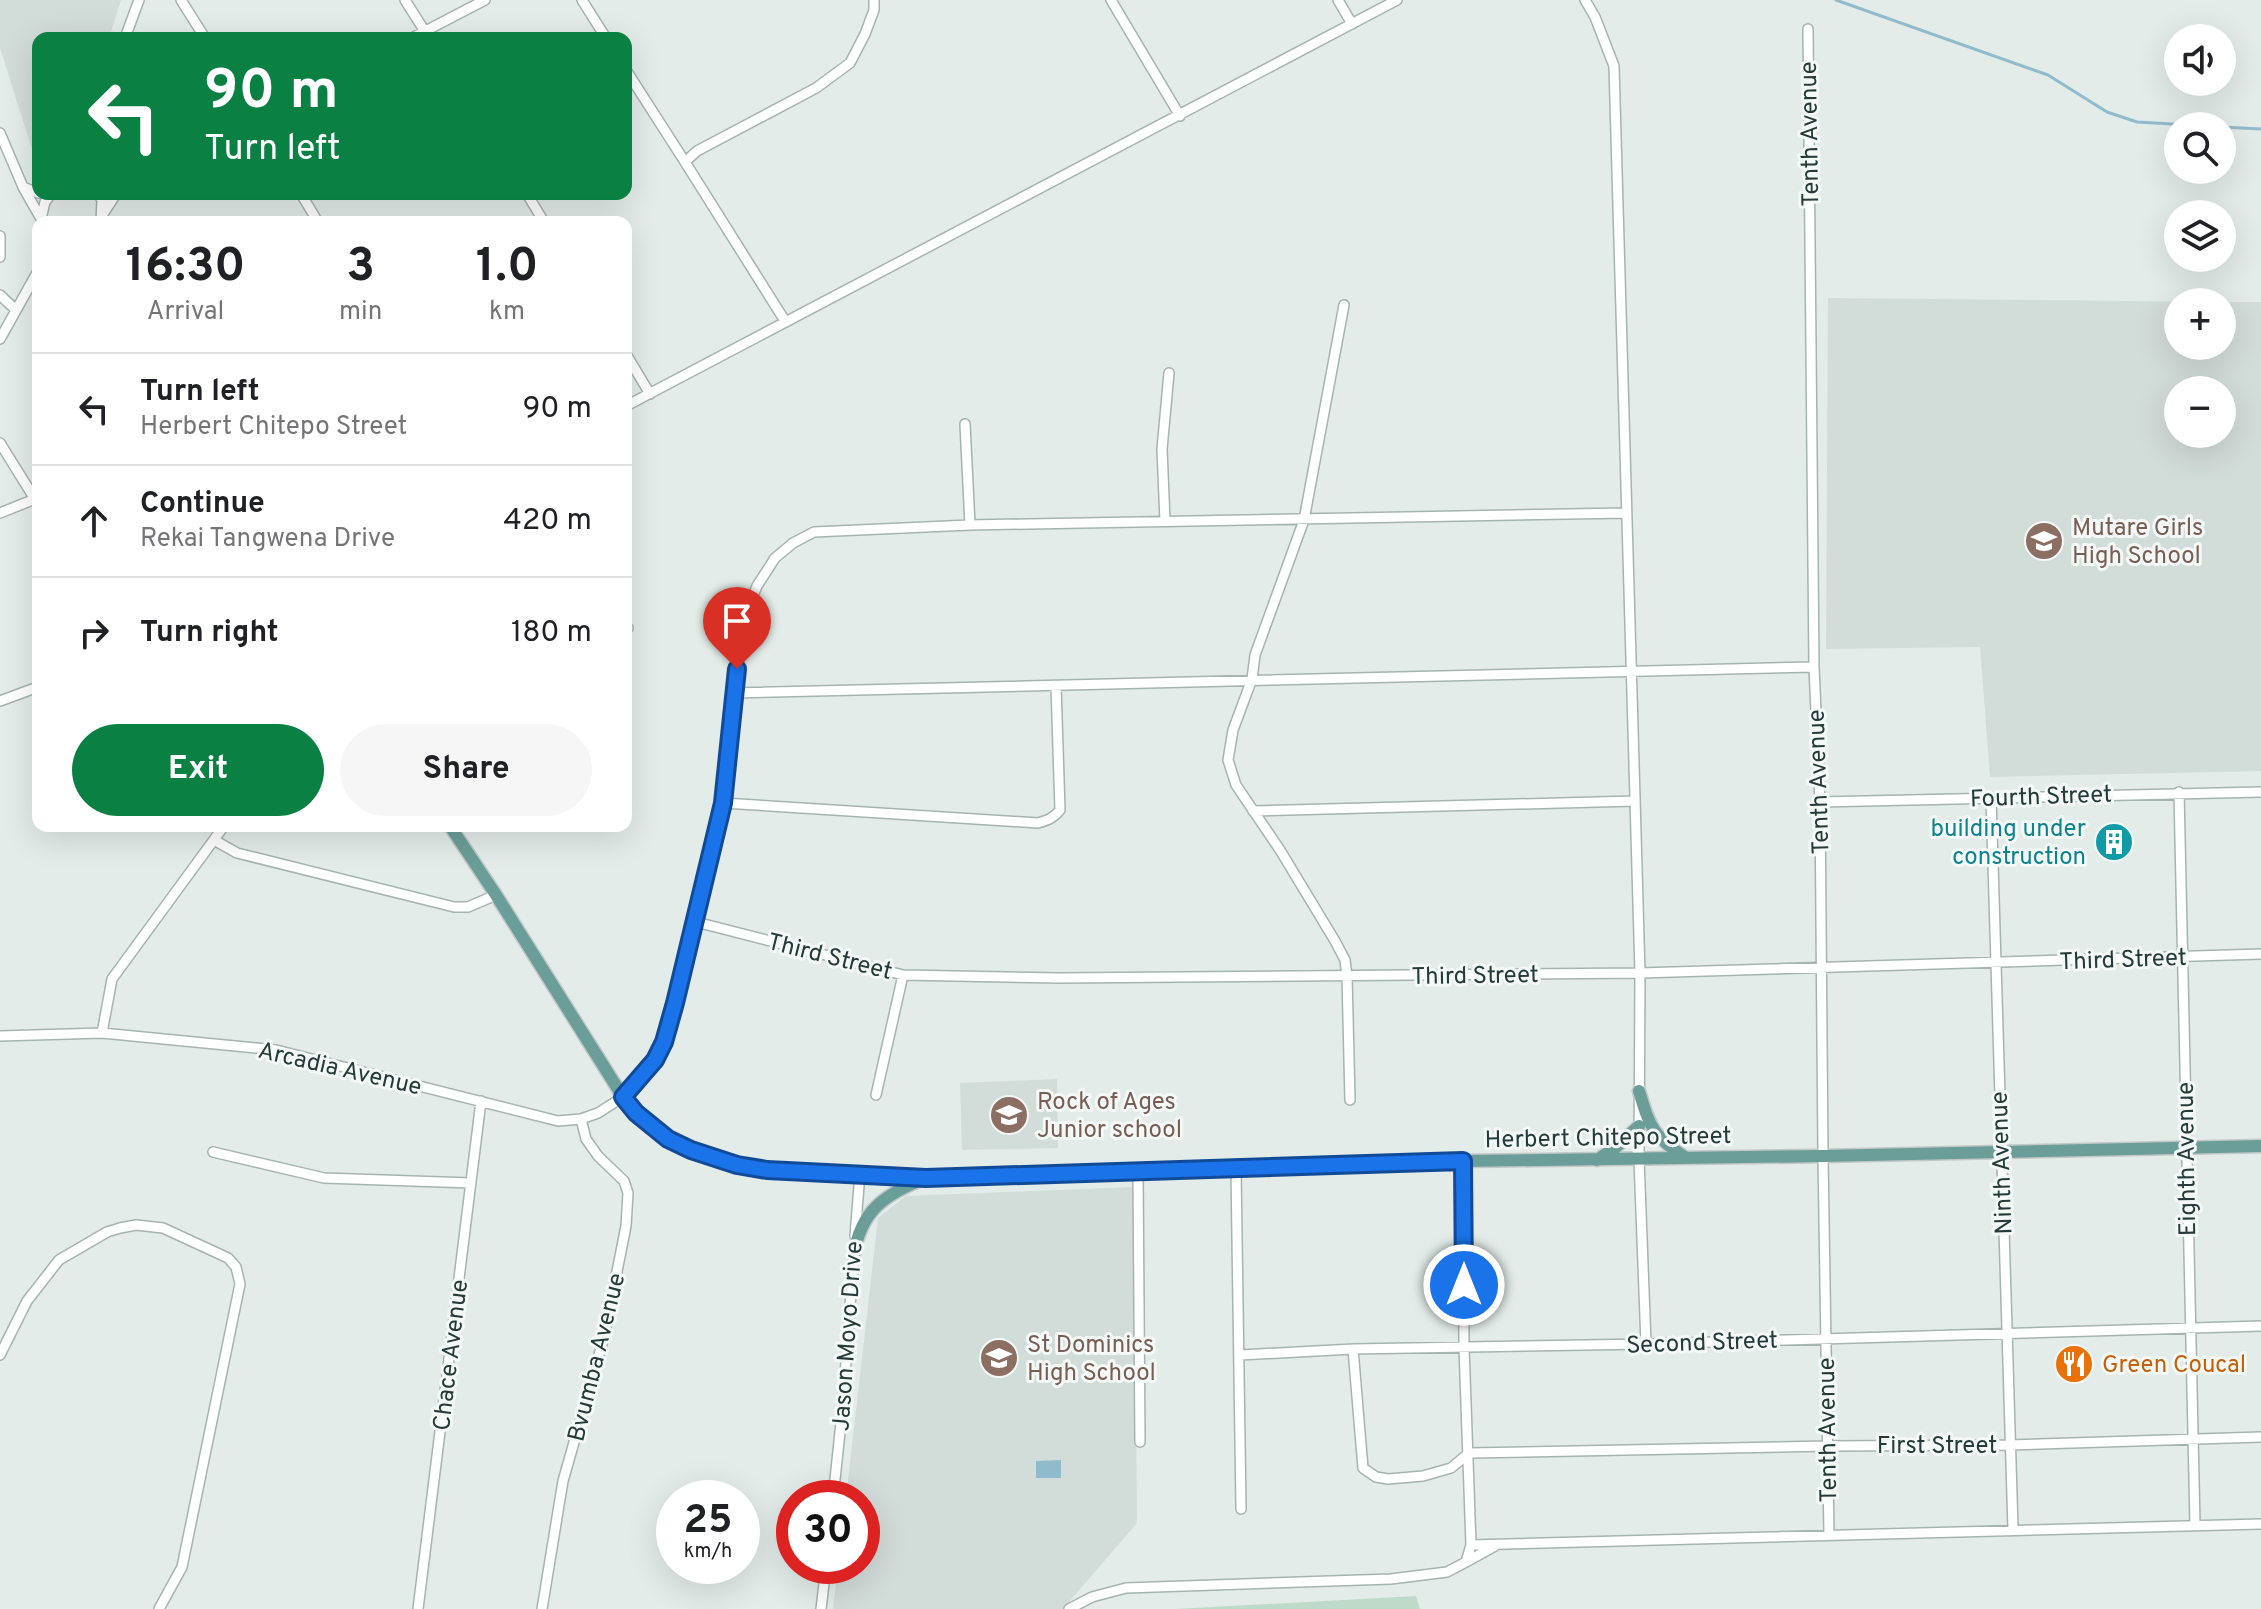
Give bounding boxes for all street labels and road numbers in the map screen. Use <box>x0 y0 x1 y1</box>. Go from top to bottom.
street label: Tenth Avenue <box>1795 61 1827 207</box>
street label: Tenth Avenue <box>1802 709 1838 855</box>
street label: Fourth Street <box>1970 781 2113 815</box>
street label: Third Street <box>764 928 895 988</box>
street label: Third Street <box>2059 944 2187 978</box>
street label: Third Street <box>1411 961 1539 993</box>
street label: Arcadia Avenue <box>255 1037 424 1103</box>
street label: Eighth Avenue <box>2172 1082 2204 1236</box>
street label: Ninth Avenue <box>1986 1091 2020 1235</box>
street label: Herbert Chitepo Street <box>1484 1122 1732 1156</box>
street label: Jason Moyo Drive <box>827 1240 871 1432</box>
street label: Bvumba Avenue <box>562 1270 633 1445</box>
street label: Chace Avenue <box>428 1278 476 1433</box>
street label: Second Street <box>1626 1326 1778 1362</box>
street label: Tenth Avenue <box>1813 1357 1845 1503</box>
street label: First Street <box>1877 1432 1997 1462</box>

